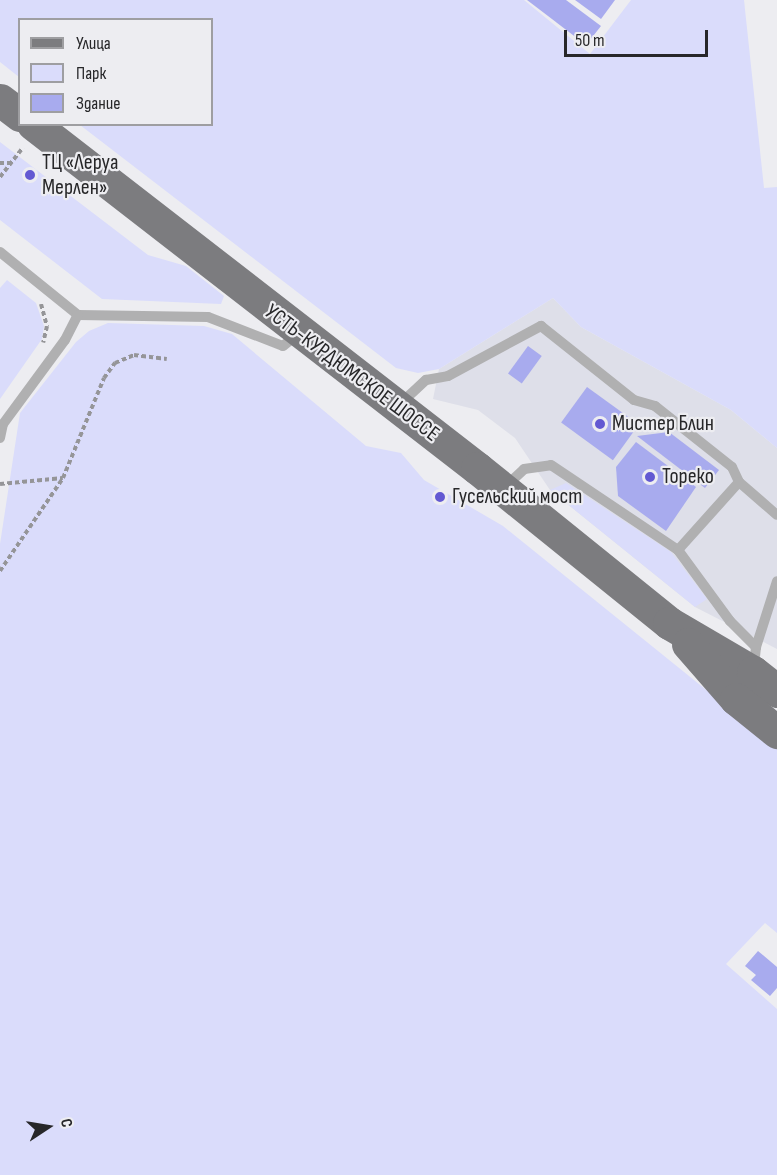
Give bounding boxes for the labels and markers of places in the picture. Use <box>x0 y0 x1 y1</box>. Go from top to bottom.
place label: ТЦ «Леруа Мерлен» <box>42 149 118 200</box>
marker: ТЦ «Леруа Мерлен» <box>23 168 37 182</box>
place label: Мистер Блин <box>612 411 714 437</box>
marker: Мистер Блин <box>593 417 607 431</box>
place label: Тореко <box>662 464 714 490</box>
marker: Тореко <box>643 470 657 484</box>
place label: Гусельский мост <box>452 484 582 510</box>
marker: Гусельский мост <box>433 490 447 504</box>

